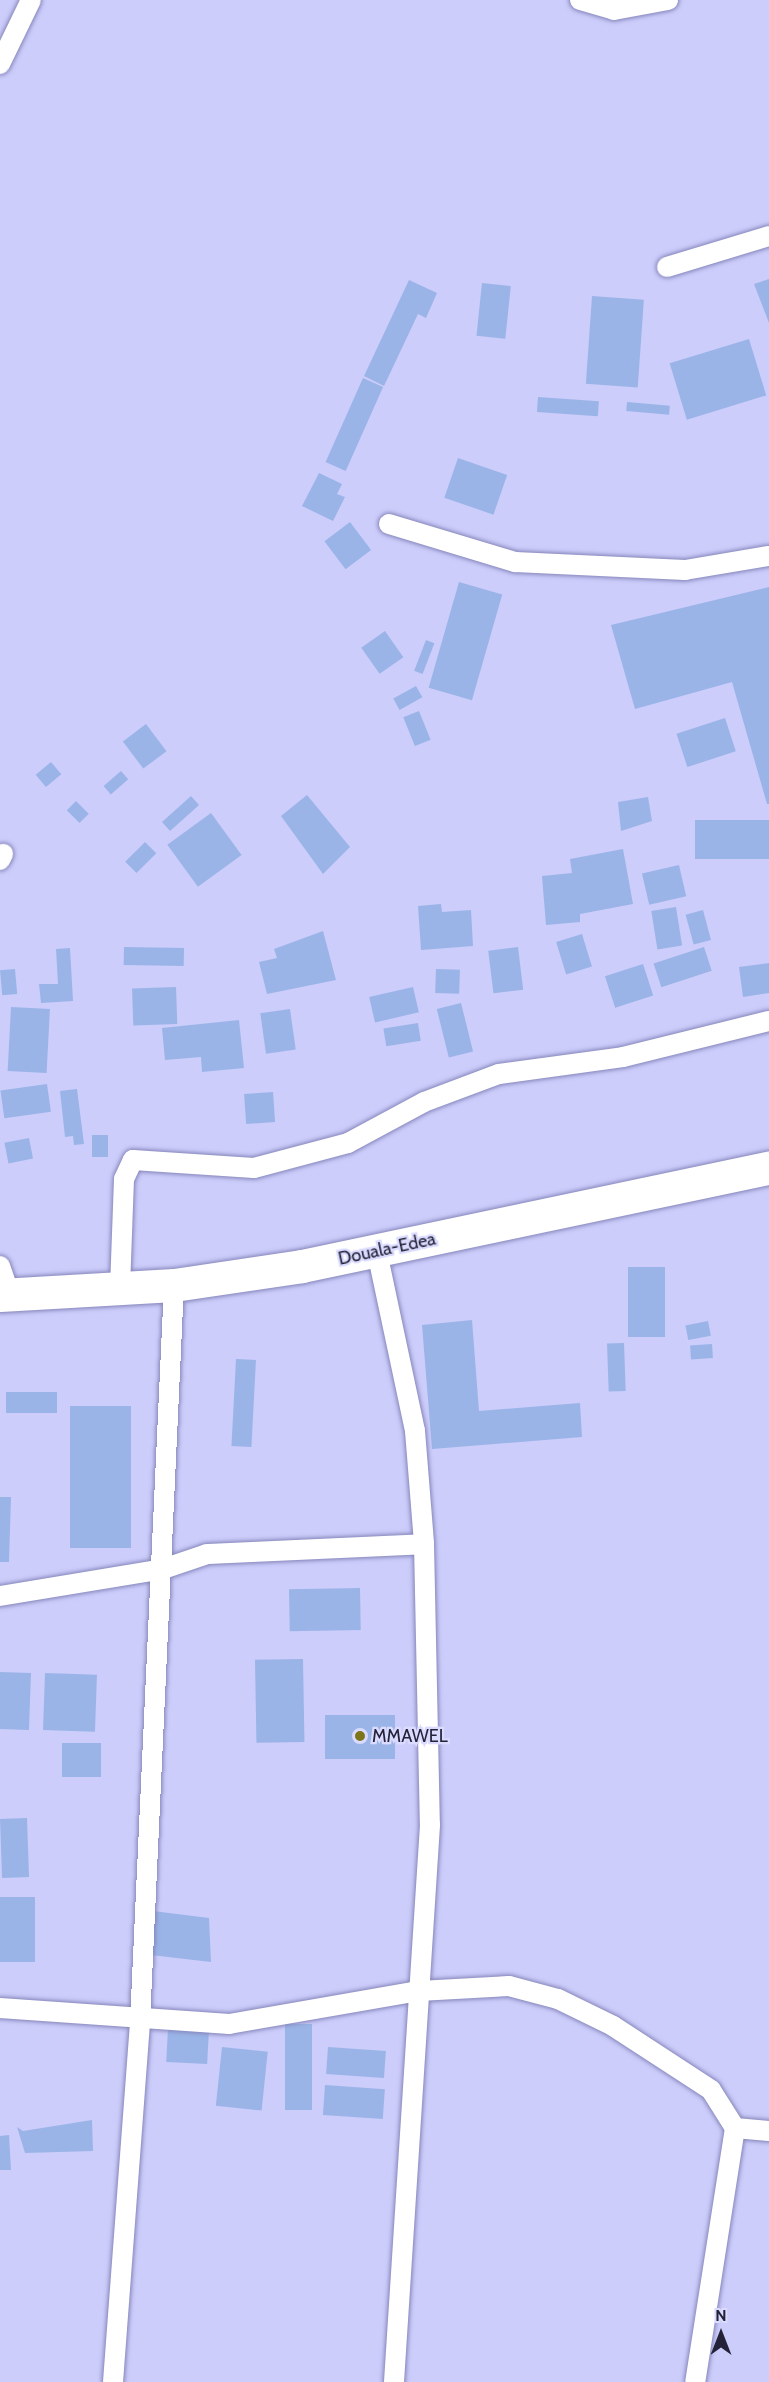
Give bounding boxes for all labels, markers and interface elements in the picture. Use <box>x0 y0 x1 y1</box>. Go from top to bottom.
street label: Douala-Edea <box>336 1228 438 1270</box>
place label: MMAWEL <box>372 1725 448 1747</box>
marker: MMAWEL <box>353 1729 367 1743</box>
north arrow <box>691 2304 751 2364</box>
text: N <box>715 2306 727 2325</box>

